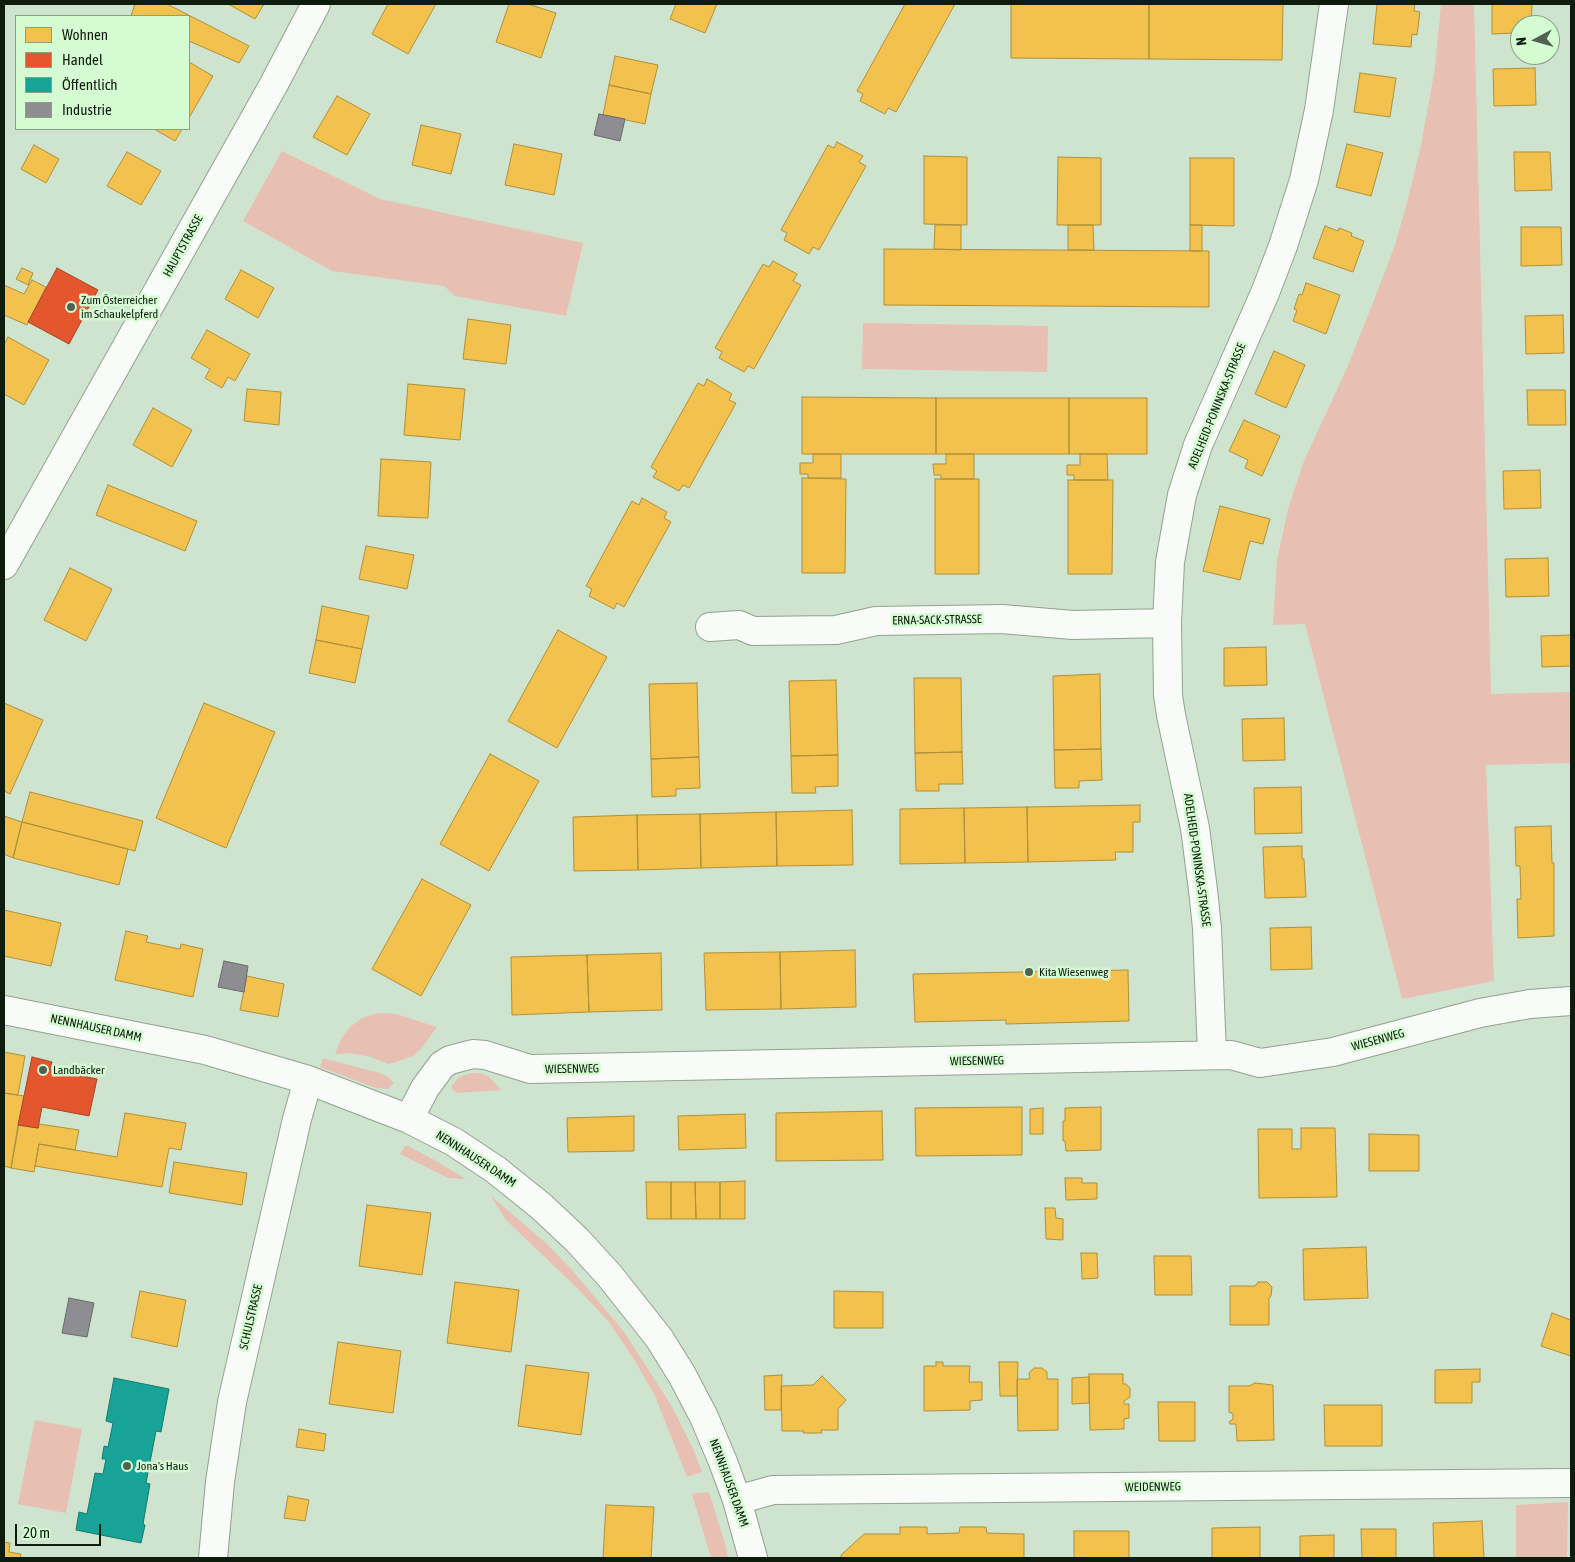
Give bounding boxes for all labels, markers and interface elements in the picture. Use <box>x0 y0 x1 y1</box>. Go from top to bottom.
legend <box>15 15 190 130</box>
north arrow <box>1510 15 1560 65</box>
text: Wohnen <box>62 26 108 43</box>
text: N <box>1513 37 1529 46</box>
text: Handel <box>62 51 103 68</box>
text: Öffentlich <box>62 76 118 93</box>
text: Industrie <box>62 101 112 118</box>
street label: HAUPTSTRASSE <box>160 213 206 279</box>
place label: Zum Österreicher im Schaukelpferd <box>81 293 158 321</box>
marker: Zum Österreicher im Schaukelpferd <box>65 301 77 313</box>
street label: ADELHEID-PONINSKA-STRASSE <box>1185 341 1249 471</box>
street label: ERNA-SACK-STRASSE <box>892 612 982 628</box>
street label: ADELHEID-PONINSKA-STRASSE <box>1181 792 1213 928</box>
place label: Kita Wiesenweg <box>1039 965 1108 979</box>
marker: Kita Wiesenweg <box>1023 966 1035 978</box>
street label: NENNHAUSER DAMM <box>49 1011 143 1045</box>
street label: WIESENWEG <box>1350 1026 1406 1054</box>
street label: WIESENWEG <box>950 1053 1004 1069</box>
street label: WIESENWEG <box>545 1061 599 1077</box>
place label: Landbäcker <box>53 1063 104 1077</box>
marker: Landbäcker <box>37 1064 49 1076</box>
street label: NENNHAUSER DAMM <box>433 1128 519 1190</box>
street label: SCHULSTRASSE <box>237 1283 265 1351</box>
street label: NENNHAUSER DAMM <box>706 1437 752 1529</box>
place label: Jona's Haus <box>137 1459 188 1473</box>
marker: Jona's Haus <box>121 1460 133 1472</box>
street label: WEIDENWEG <box>1125 1479 1181 1495</box>
scale bar <box>18 1514 104 1546</box>
text: 20 m <box>23 1524 50 1541</box>

